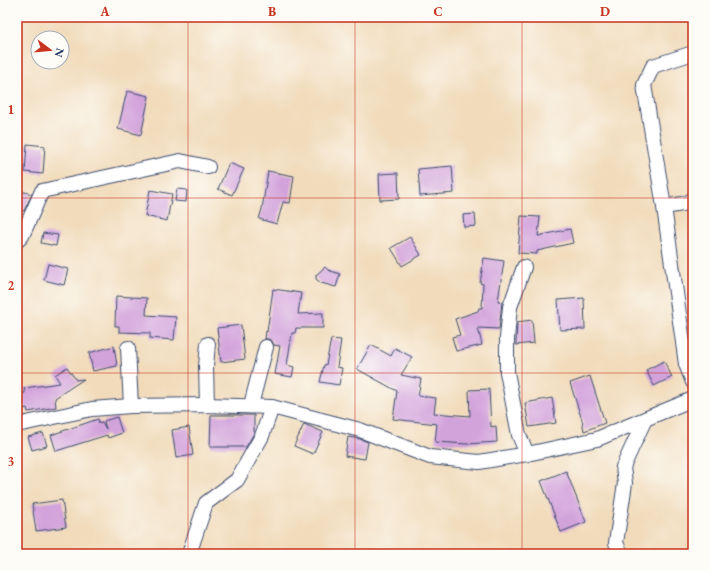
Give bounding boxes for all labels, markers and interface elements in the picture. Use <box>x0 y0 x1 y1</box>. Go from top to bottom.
text: A <box>99 3 110 20</box>
text: B <box>268 3 276 20</box>
text: C <box>433 3 443 20</box>
text: D <box>600 3 610 20</box>
north arrow <box>30 30 70 70</box>
text: N <box>52 47 68 59</box>
text: 1 <box>8 101 15 118</box>
text: 2 <box>8 277 15 294</box>
text: 3 <box>8 453 15 470</box>

